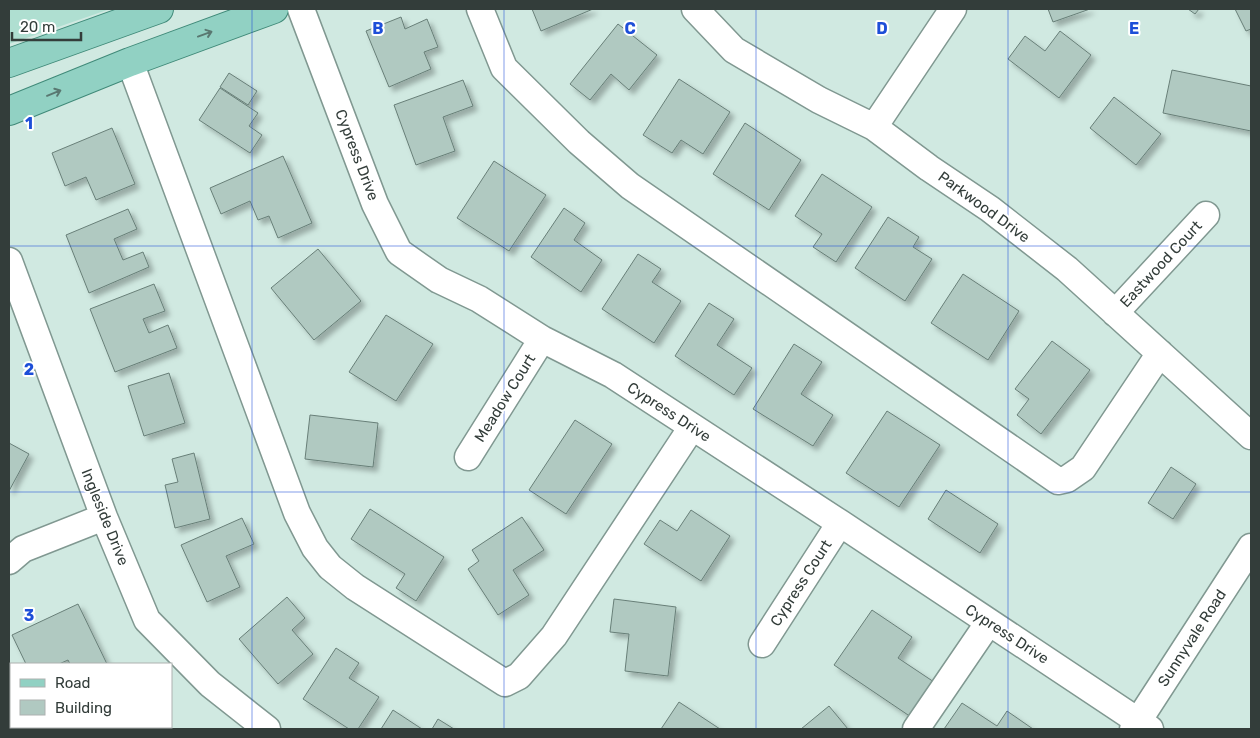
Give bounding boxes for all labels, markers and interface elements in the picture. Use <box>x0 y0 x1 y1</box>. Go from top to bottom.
scale bar <box>12 10 81 42</box>
text: 20 m <box>20 18 55 36</box>
text: B <box>372 19 384 38</box>
text: C <box>624 19 636 38</box>
text: D <box>876 19 888 38</box>
text: E <box>1129 19 1139 38</box>
one-way arrow <box>197 29 213 38</box>
one-way arrow <box>46 87 61 97</box>
street label: Cypress Drive <box>331 107 383 203</box>
text: 1 <box>25 114 33 133</box>
street label: Parkwood Drive <box>935 168 1033 246</box>
street label: Eastwood Court <box>1116 217 1206 311</box>
street label: Meadow Court <box>471 351 539 445</box>
text: 2 <box>24 360 34 379</box>
street label: Cypress Drive <box>624 378 714 446</box>
street label: Ingleside Drive <box>77 466 133 568</box>
street label: Cypress Court <box>766 536 836 630</box>
street label: Sunnyvale Road <box>1154 586 1230 690</box>
street label: Cypress Drive <box>962 600 1052 668</box>
text: 3 <box>24 606 34 625</box>
legend <box>10 663 172 728</box>
text: Road <box>55 674 91 692</box>
text: Building <box>55 699 112 717</box>

